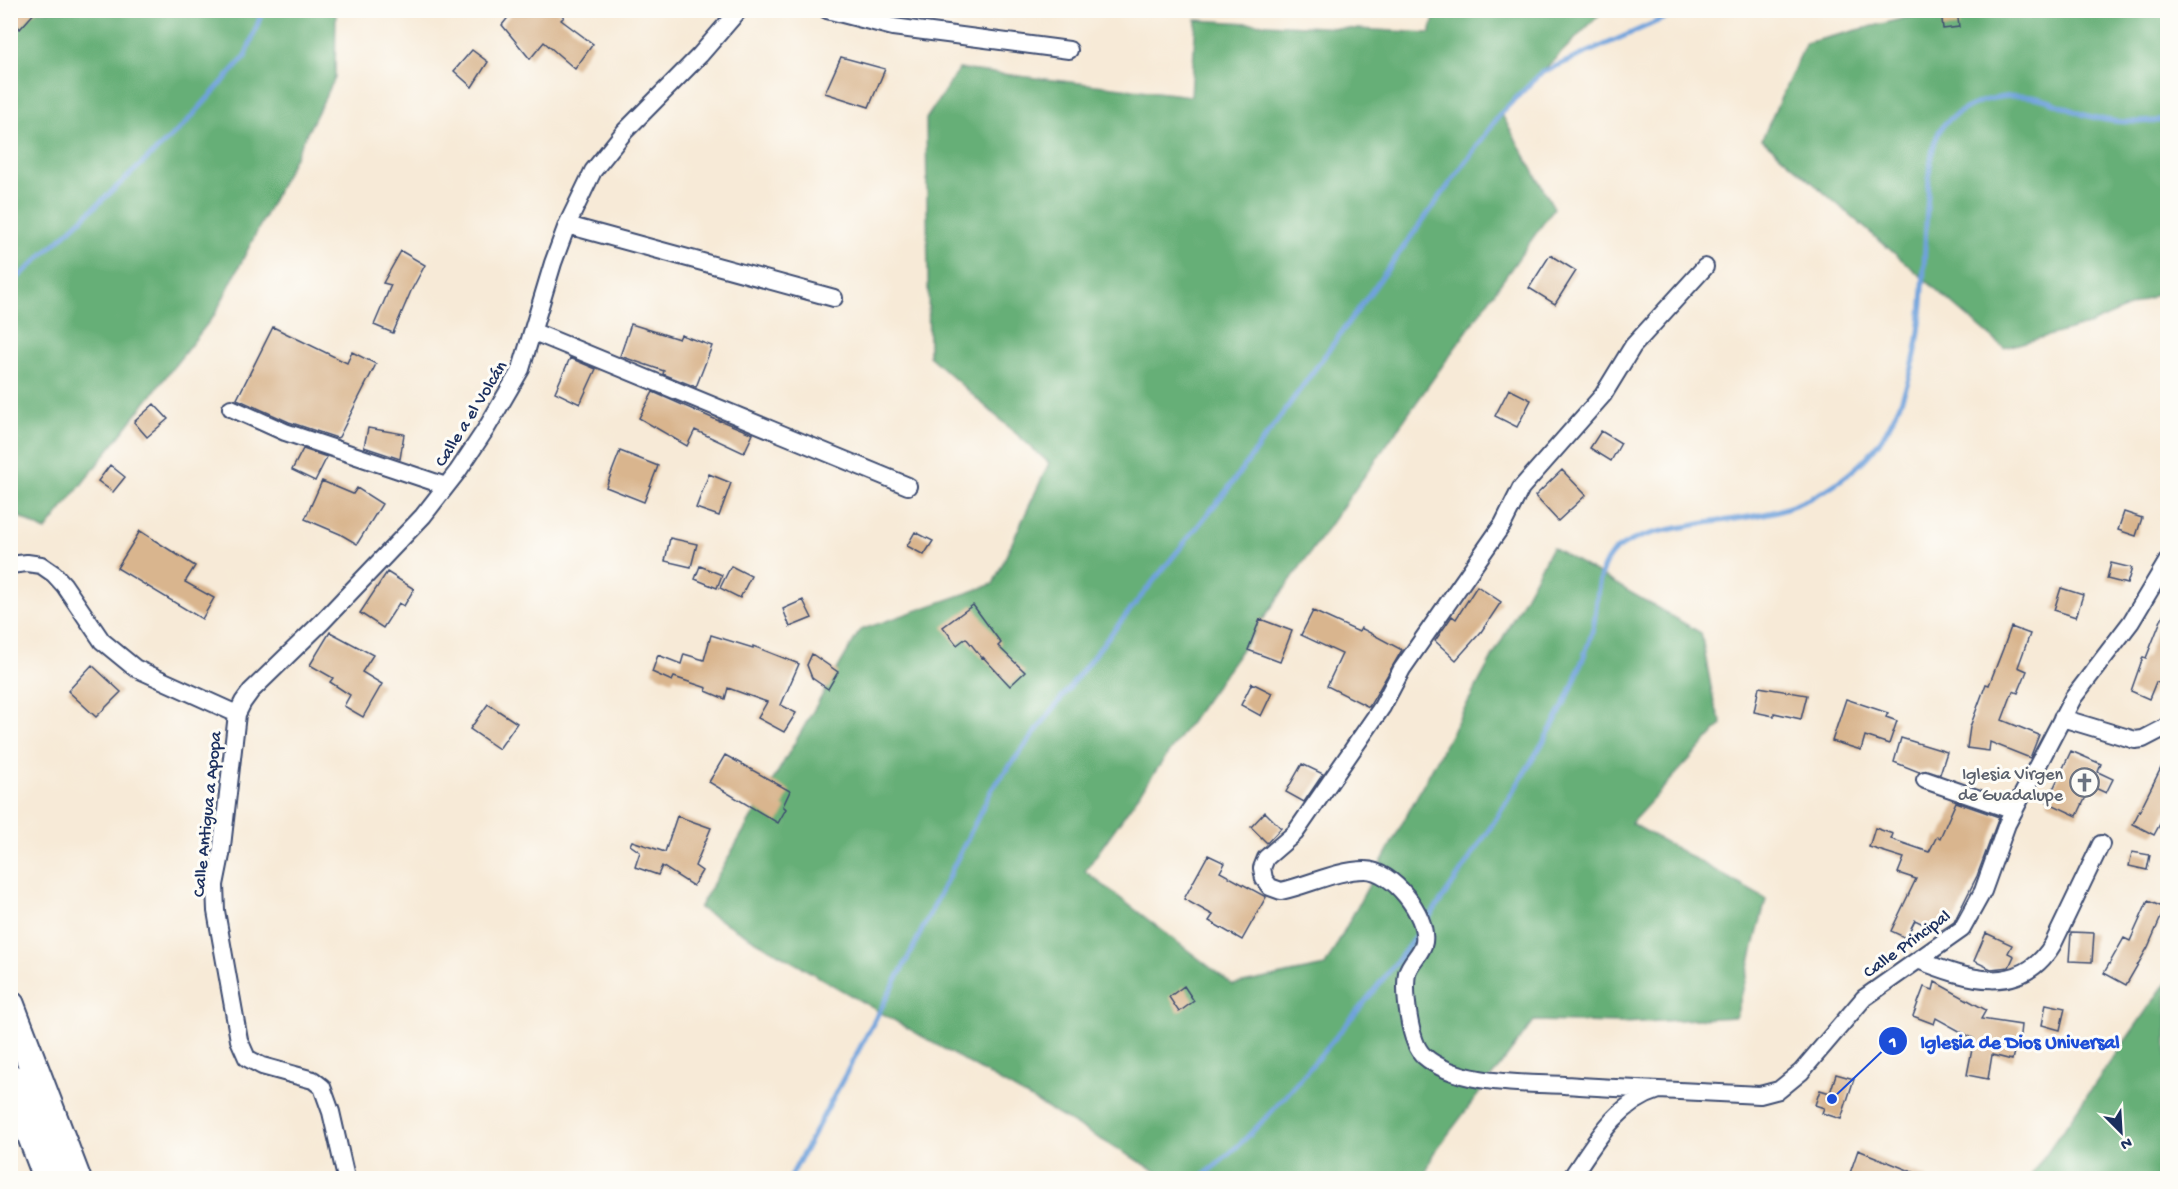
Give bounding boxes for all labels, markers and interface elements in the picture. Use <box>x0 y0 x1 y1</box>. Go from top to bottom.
street label: Calle a el Volcán <box>431 357 513 471</box>
street label: Calle Antigua a Apopa <box>189 729 228 898</box>
place label: Iglesia Virgen de Guadalupe <box>1958 765 2064 807</box>
church icon: Iglesia Virgen de Guadalupe <box>2068 767 2100 799</box>
street label: Calle Principal <box>1860 906 1955 984</box>
callout: Iglesia de Dios Universal <box>1878 1022 2131 1060</box>
text: 1 <box>1888 1033 1897 1054</box>
text: Iglesia de Dios Universal <box>1920 1033 2120 1056</box>
north arrow <box>2091 1102 2151 1162</box>
text: N <box>2117 1132 2134 1154</box>

